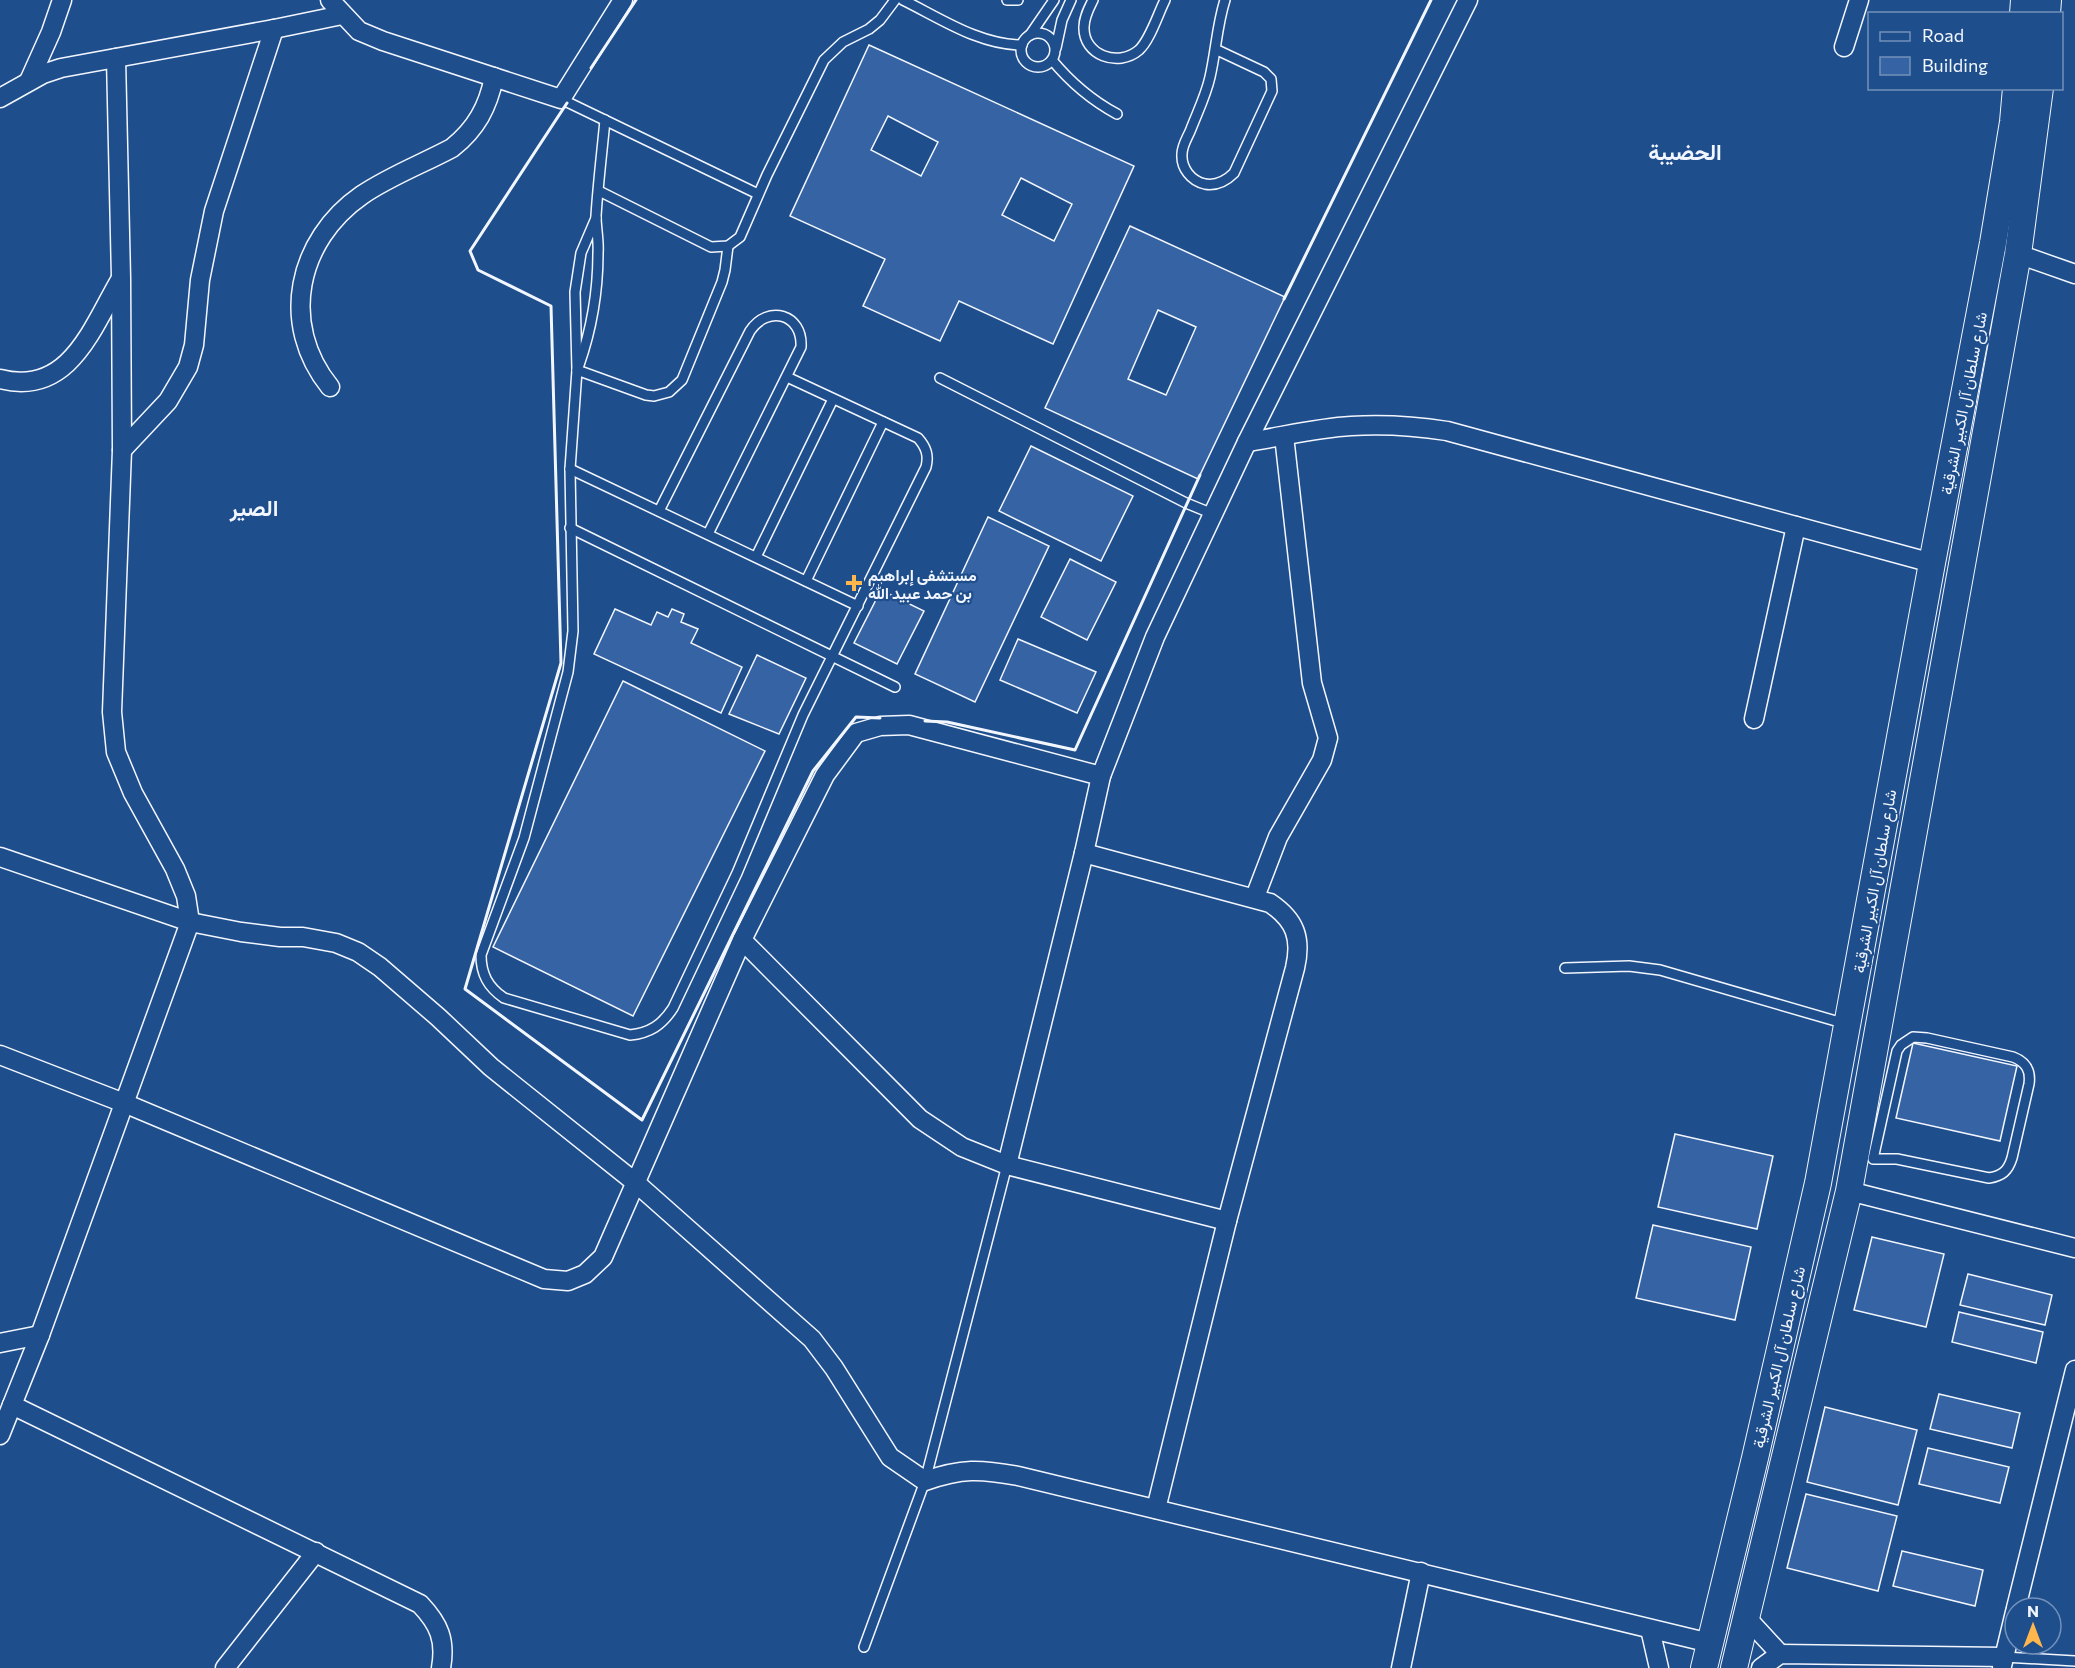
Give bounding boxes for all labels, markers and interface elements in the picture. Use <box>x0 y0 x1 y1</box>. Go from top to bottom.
legend <box>1868 12 2063 90</box>
text: Road <box>1922 24 1964 46</box>
text: Building <box>1922 54 1988 76</box>
district label: الحضيبة <box>1648 138 1722 166</box>
street label: شارع سلطان آل الكبير الشرقية <box>1936 310 1993 497</box>
district label: الصير <box>229 494 278 522</box>
place label: مستشفى إبراهيم بن حمد عبيد الله <box>868 565 977 603</box>
marker: مستشفى إبراهيم بن حمد عبيد الله <box>845 574 863 592</box>
street label: شارع سلطان آل الكبير الشرقية <box>1849 788 1902 975</box>
street label: شارع سلطان آل الكبير الشرقية <box>1748 1264 1811 1450</box>
north arrow <box>2003 1596 2063 1656</box>
text: N <box>2027 1601 2039 1620</box>

